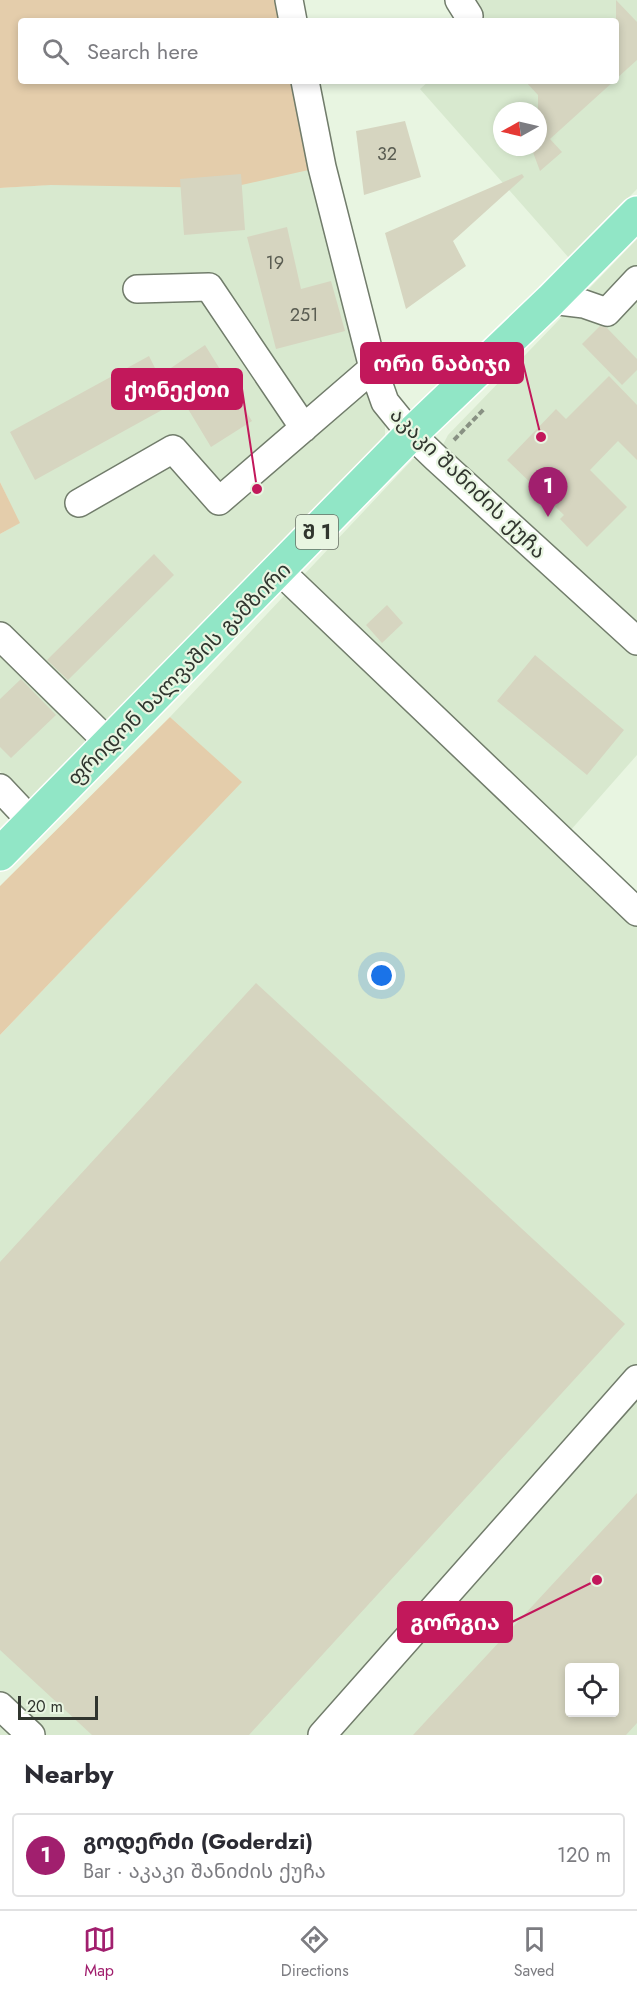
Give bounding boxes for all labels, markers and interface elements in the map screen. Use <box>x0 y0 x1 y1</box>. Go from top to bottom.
search box <box>18 18 619 84</box>
icon: search <box>39 35 72 68</box>
text: Search here <box>87 35 198 67</box>
north arrow <box>493 102 547 156</box>
house number: 32 <box>377 141 397 167</box>
house number: 19 <box>266 250 284 276</box>
house number: 251 <box>290 302 318 328</box>
callout: ორი ნაბიჯი <box>361 343 523 383</box>
text: ორი ნაბიჯი <box>373 347 511 379</box>
callout: ქონექთი <box>112 369 242 409</box>
text: ქონექთი <box>124 373 230 405</box>
street label: აკაკი შანიძის ქუჩა <box>383 400 553 566</box>
pin: 1 <box>528 468 568 517</box>
road number: შ 1 <box>296 515 338 549</box>
street label: ფრიდონ ხალვაშის გამზირი <box>60 555 298 793</box>
your location <box>367 961 396 990</box>
callout: გორგია <box>398 1602 512 1642</box>
text: გორგია <box>410 1606 500 1638</box>
map controls <box>565 1663 619 1717</box>
button: locate <box>565 1663 619 1717</box>
scale bar <box>18 1693 98 1720</box>
text: 20 m <box>27 1695 63 1718</box>
text: Nearby <box>24 1755 113 1793</box>
text: გოდერძი (Goderdzi) <box>83 1825 313 1857</box>
text: 1 <box>40 1841 51 1870</box>
text: 120 m <box>557 1841 611 1870</box>
text: Bar · აკაკი შანიძის ქუჩა <box>83 1857 326 1886</box>
tab: Map <box>83 1923 116 1982</box>
tab: Directions <box>281 1923 349 1982</box>
tab: Saved <box>514 1923 554 1982</box>

